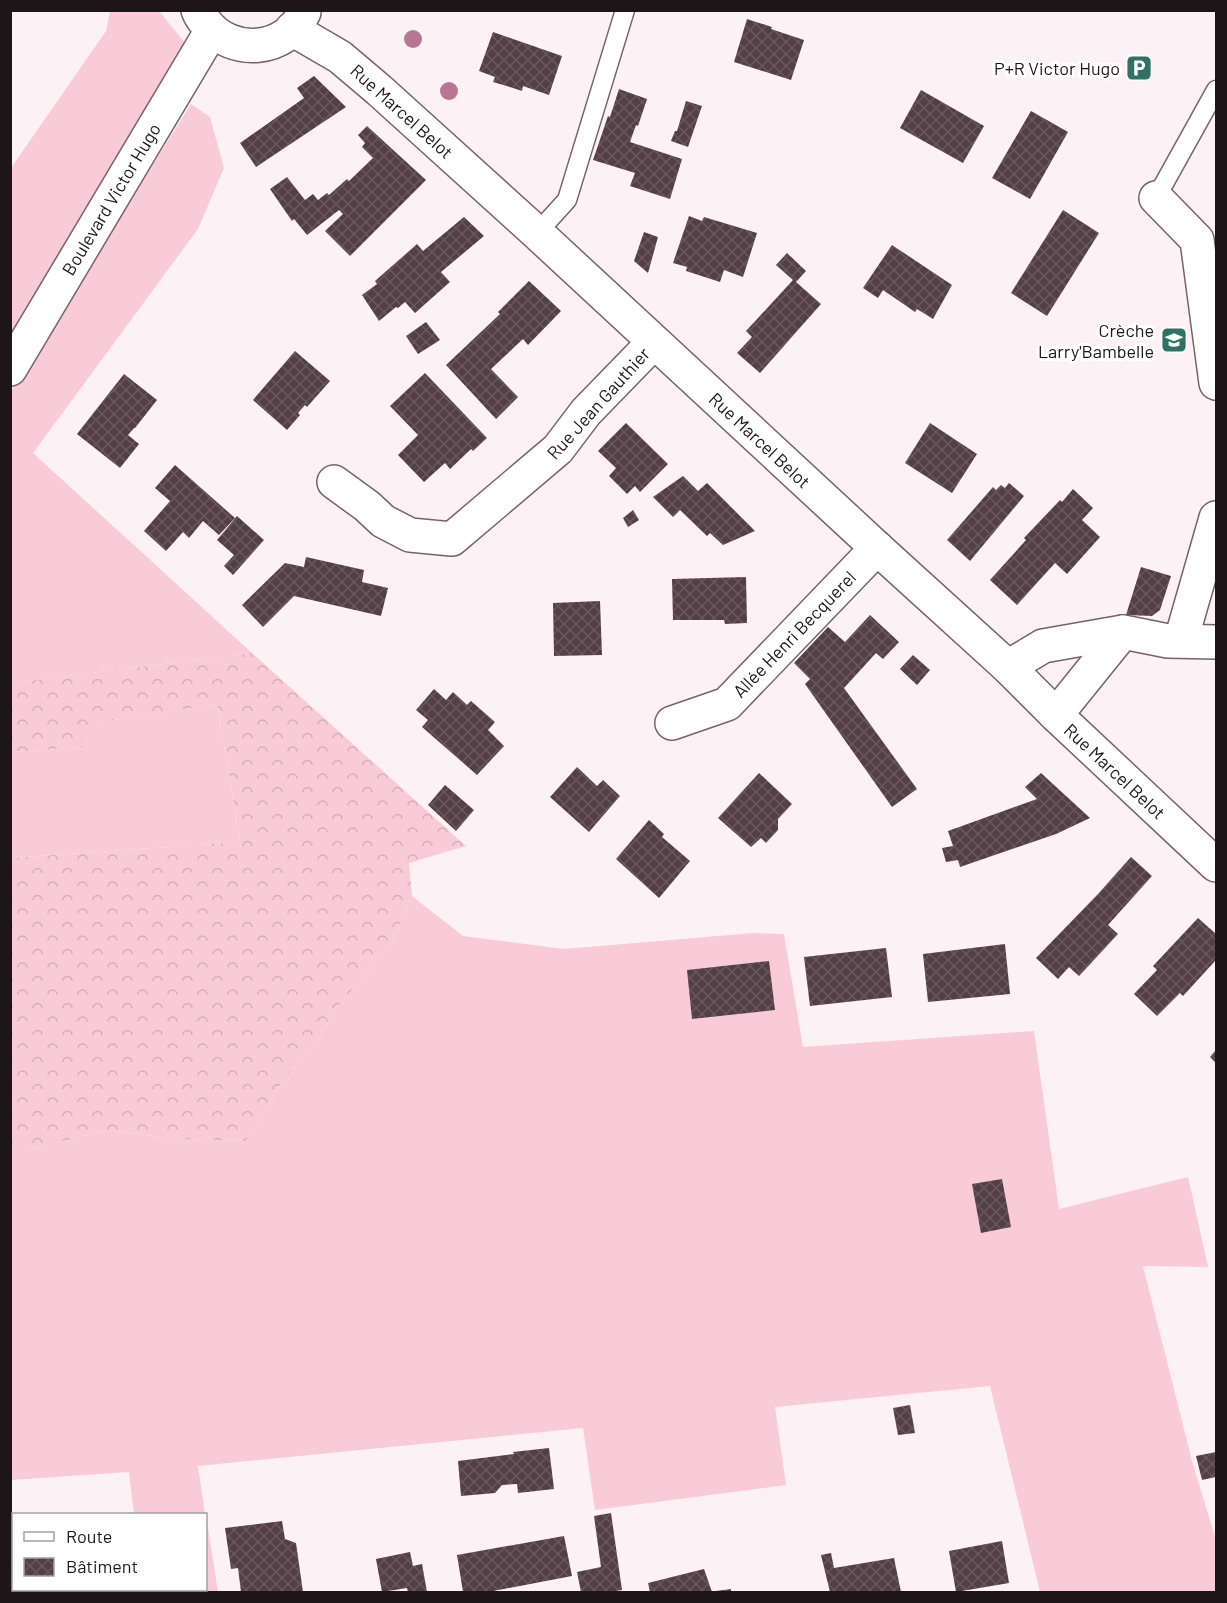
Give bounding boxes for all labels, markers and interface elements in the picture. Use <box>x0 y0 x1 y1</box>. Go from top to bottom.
parking icon: P+R Victor Hugo <box>1124 53 1154 83</box>
place label: P+R Victor Hugo <box>994 57 1120 79</box>
street label: Rue Marcel Belot <box>346 59 458 163</box>
street label: Boulevard Victor Hugo <box>57 119 165 279</box>
place label: Crèche Larry'Bambelle <box>1038 319 1154 362</box>
school or university icon: Crèche Larry'Bambelle <box>1159 325 1189 355</box>
street label: Rue Jean Gauthier <box>542 342 654 463</box>
street label: Rue Marcel Belot <box>705 388 815 492</box>
street label: Allée Henri Becquerel <box>728 566 860 702</box>
street label: Rue Marcel Belot <box>1060 719 1170 823</box>
legend <box>12 1513 207 1591</box>
text: Route <box>66 1525 112 1547</box>
text: Bâtiment <box>66 1555 138 1577</box>

